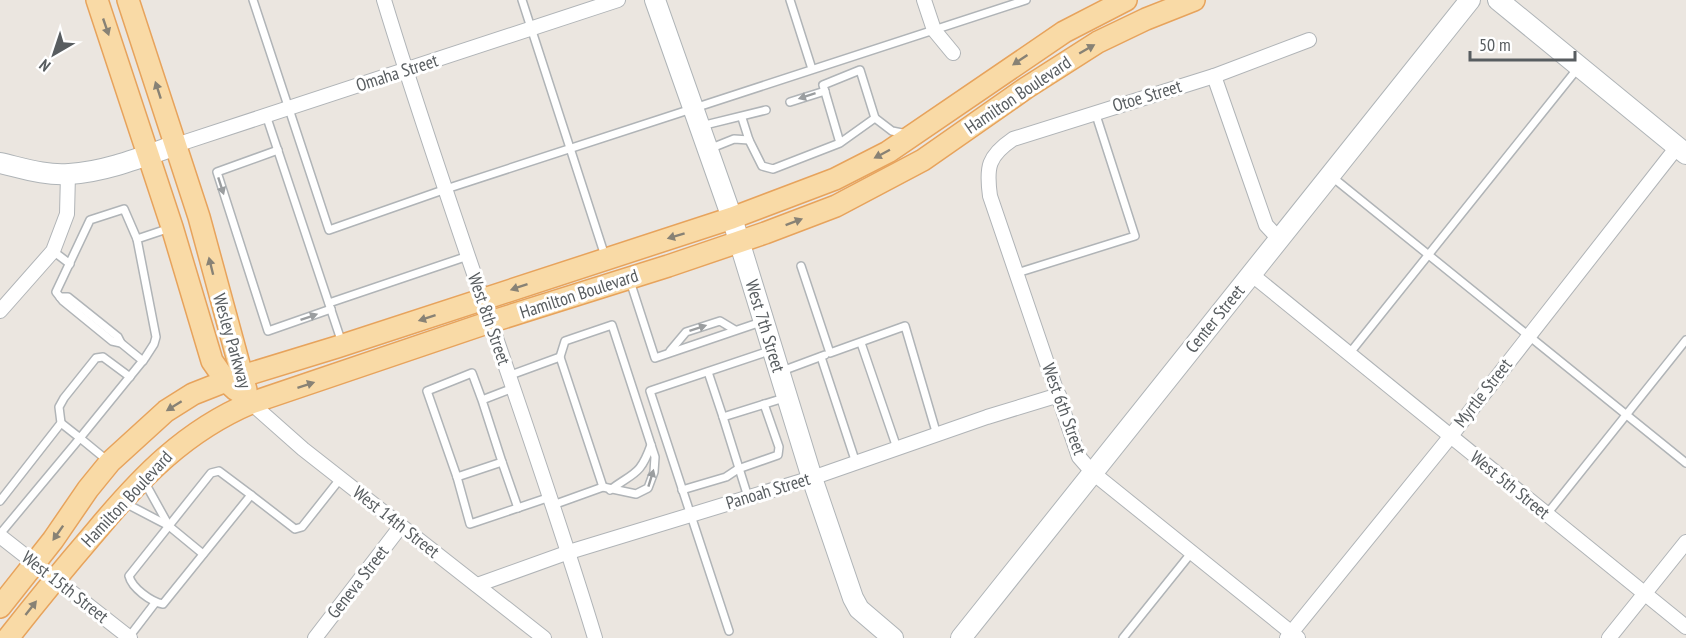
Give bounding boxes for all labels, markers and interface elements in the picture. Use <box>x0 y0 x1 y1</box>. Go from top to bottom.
one-way arrow <box>102 18 112 36</box>
north arrow <box>24 24 84 84</box>
scale bar <box>1470 24 1575 62</box>
text: 50 m <box>1479 33 1511 56</box>
one-way arrow <box>1079 44 1096 54</box>
street label: Omaha Street <box>353 48 441 97</box>
street label: Hamilton Boulevard <box>960 51 1075 139</box>
text: N <box>35 55 54 76</box>
one-way arrow <box>1012 55 1029 66</box>
street label: Otoe Street <box>1110 74 1184 117</box>
one-way arrow <box>152 81 162 99</box>
one-way arrow <box>798 92 816 102</box>
one-way arrow <box>873 149 890 159</box>
one-way arrow <box>217 177 227 195</box>
one-way arrow <box>785 217 803 227</box>
one-way arrow <box>667 232 685 241</box>
one-way arrow <box>206 257 216 275</box>
street label: Hamilton Boulevard <box>517 264 641 324</box>
street label: West 8th Street <box>463 270 516 368</box>
street label: West 7th Street <box>740 277 790 375</box>
street label: Center Street <box>1180 280 1249 358</box>
one-way arrow <box>510 282 528 292</box>
street label: Wesley Parkway <box>208 291 257 391</box>
one-way arrow <box>300 312 318 321</box>
one-way arrow <box>418 314 436 323</box>
one-way arrow <box>689 323 707 332</box>
street label: Myrtle Street <box>1449 354 1517 432</box>
street label: West 6th Street <box>1037 360 1092 458</box>
one-way arrow <box>297 379 315 389</box>
one-way arrow <box>165 401 182 412</box>
street label: Hamilton Boulevard <box>76 446 177 552</box>
street label: West 5th Street <box>1466 446 1555 524</box>
street label: Panoah Street <box>723 467 813 514</box>
one-way arrow <box>647 468 656 486</box>
street label: West 14th Street <box>348 481 444 563</box>
one-way arrow <box>52 525 64 541</box>
street label: Geneva Street <box>322 540 393 623</box>
street label: West 15th Street <box>17 546 113 628</box>
one-way arrow <box>25 601 37 616</box>

